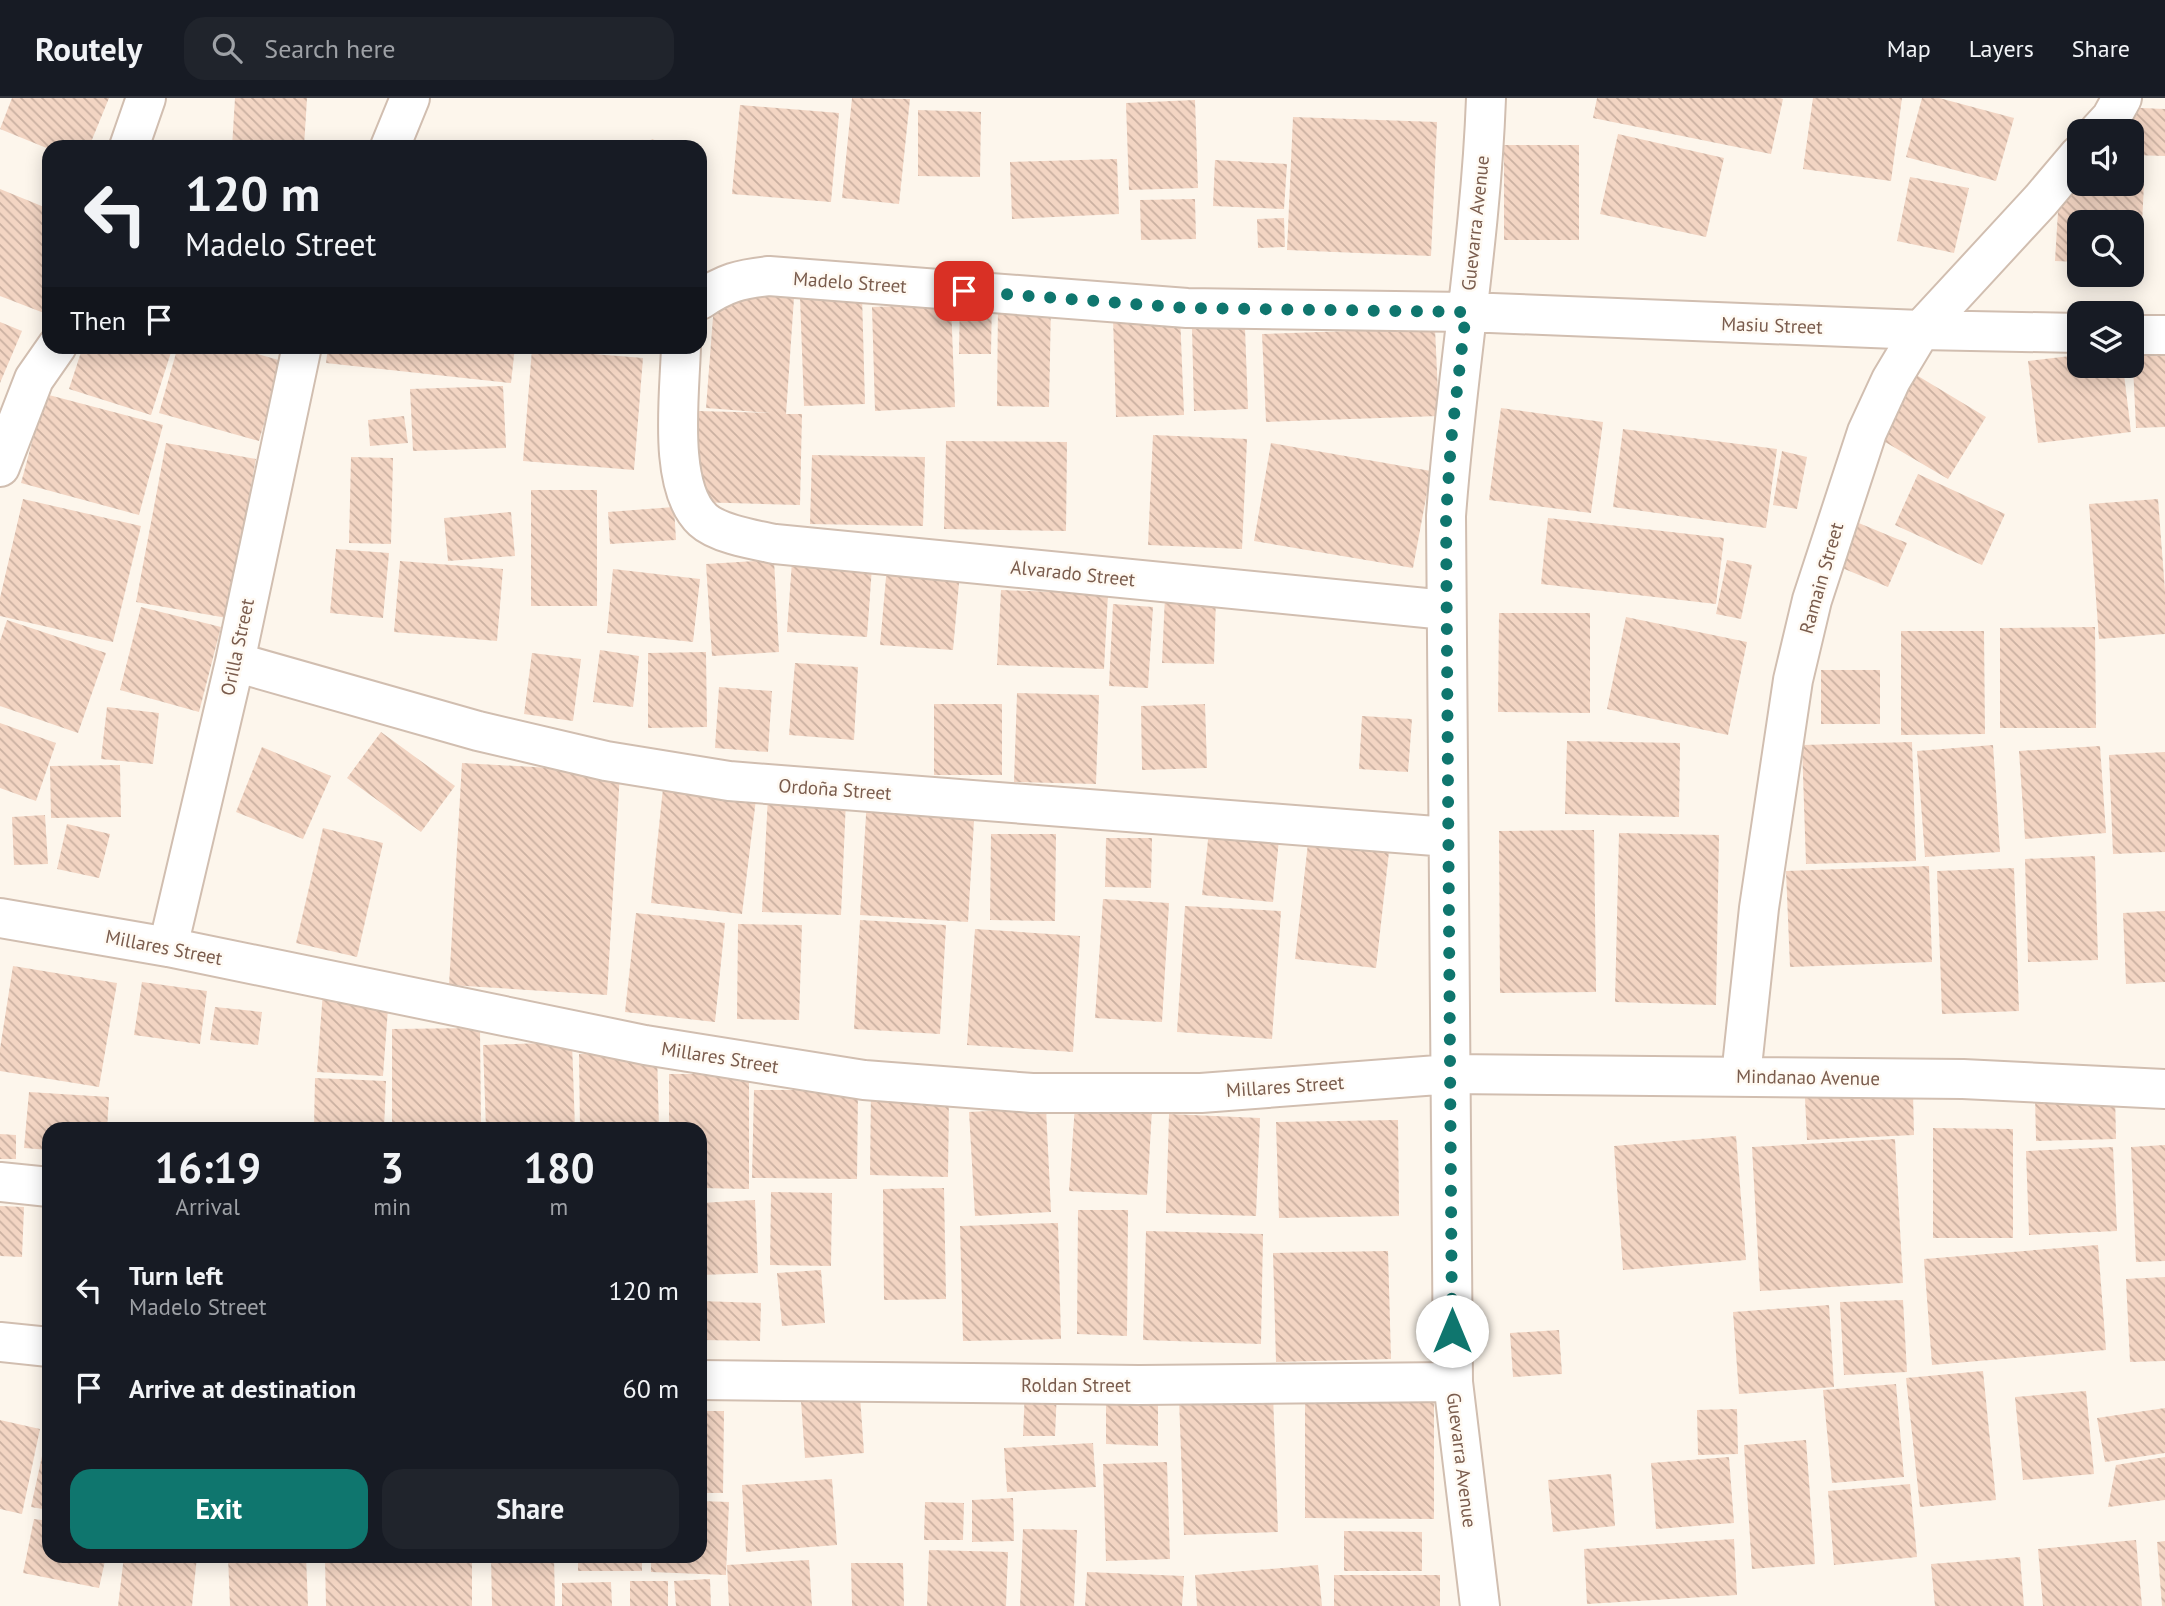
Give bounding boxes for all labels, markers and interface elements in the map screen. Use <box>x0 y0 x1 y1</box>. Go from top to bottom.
search box <box>184 17 674 80</box>
text: Routely <box>35 27 142 70</box>
icon: search <box>208 29 246 67</box>
text: Search here <box>264 32 395 65</box>
text: Map <box>1887 33 1931 64</box>
text: Layers <box>1969 33 2034 64</box>
text: Share <box>2072 33 2130 64</box>
map controls <box>2067 119 2144 378</box>
button: sound <box>2067 119 2144 196</box>
street label: Guevarra Avenue <box>1456 154 1494 292</box>
text: 120 m <box>185 161 320 225</box>
icon: left <box>70 168 161 259</box>
button: search <box>2067 210 2144 287</box>
text: Madelo Street <box>185 223 376 265</box>
pin <box>934 261 994 321</box>
street label: Madelo Street <box>792 266 908 298</box>
icon: arrive <box>945 272 983 310</box>
icon: arrive <box>140 301 178 339</box>
button: layers <box>2067 301 2144 378</box>
text: Then <box>70 304 126 337</box>
street label: Masiu Street <box>1721 311 1824 339</box>
street label: Ramain Street <box>1794 519 1848 636</box>
street label: Alvarado Street <box>1010 555 1137 592</box>
street label: Orilla Street <box>215 596 259 698</box>
street label: Ordoña Street <box>778 773 893 805</box>
street label: Millares Street <box>104 924 225 970</box>
street label: Millares Street <box>660 1036 781 1078</box>
street label: Mindanao Avenue <box>1736 1064 1880 1090</box>
street label: Millares Street <box>1225 1070 1345 1102</box>
text: 16:19 <box>154 1140 261 1195</box>
text: 3 <box>380 1140 404 1195</box>
text: 180 <box>523 1140 595 1195</box>
text: Arrival <box>175 1192 240 1221</box>
text: min <box>373 1192 411 1221</box>
text: m <box>550 1192 568 1221</box>
text: Turn left <box>129 1259 223 1292</box>
icon: left <box>70 1271 108 1309</box>
text: 120 m <box>608 1274 679 1307</box>
text: Madelo Street <box>129 1292 267 1321</box>
position arrow <box>1415 1294 1489 1368</box>
icon: arrive <box>70 1369 108 1407</box>
text: Arrive at destination <box>129 1372 356 1405</box>
text: 60 m <box>623 1372 679 1405</box>
street label: Roldan Street <box>1021 1373 1131 1397</box>
street label: Guevarra Avenue <box>1442 1391 1482 1529</box>
button: Exit <box>70 1469 368 1549</box>
button: Share <box>382 1469 679 1549</box>

